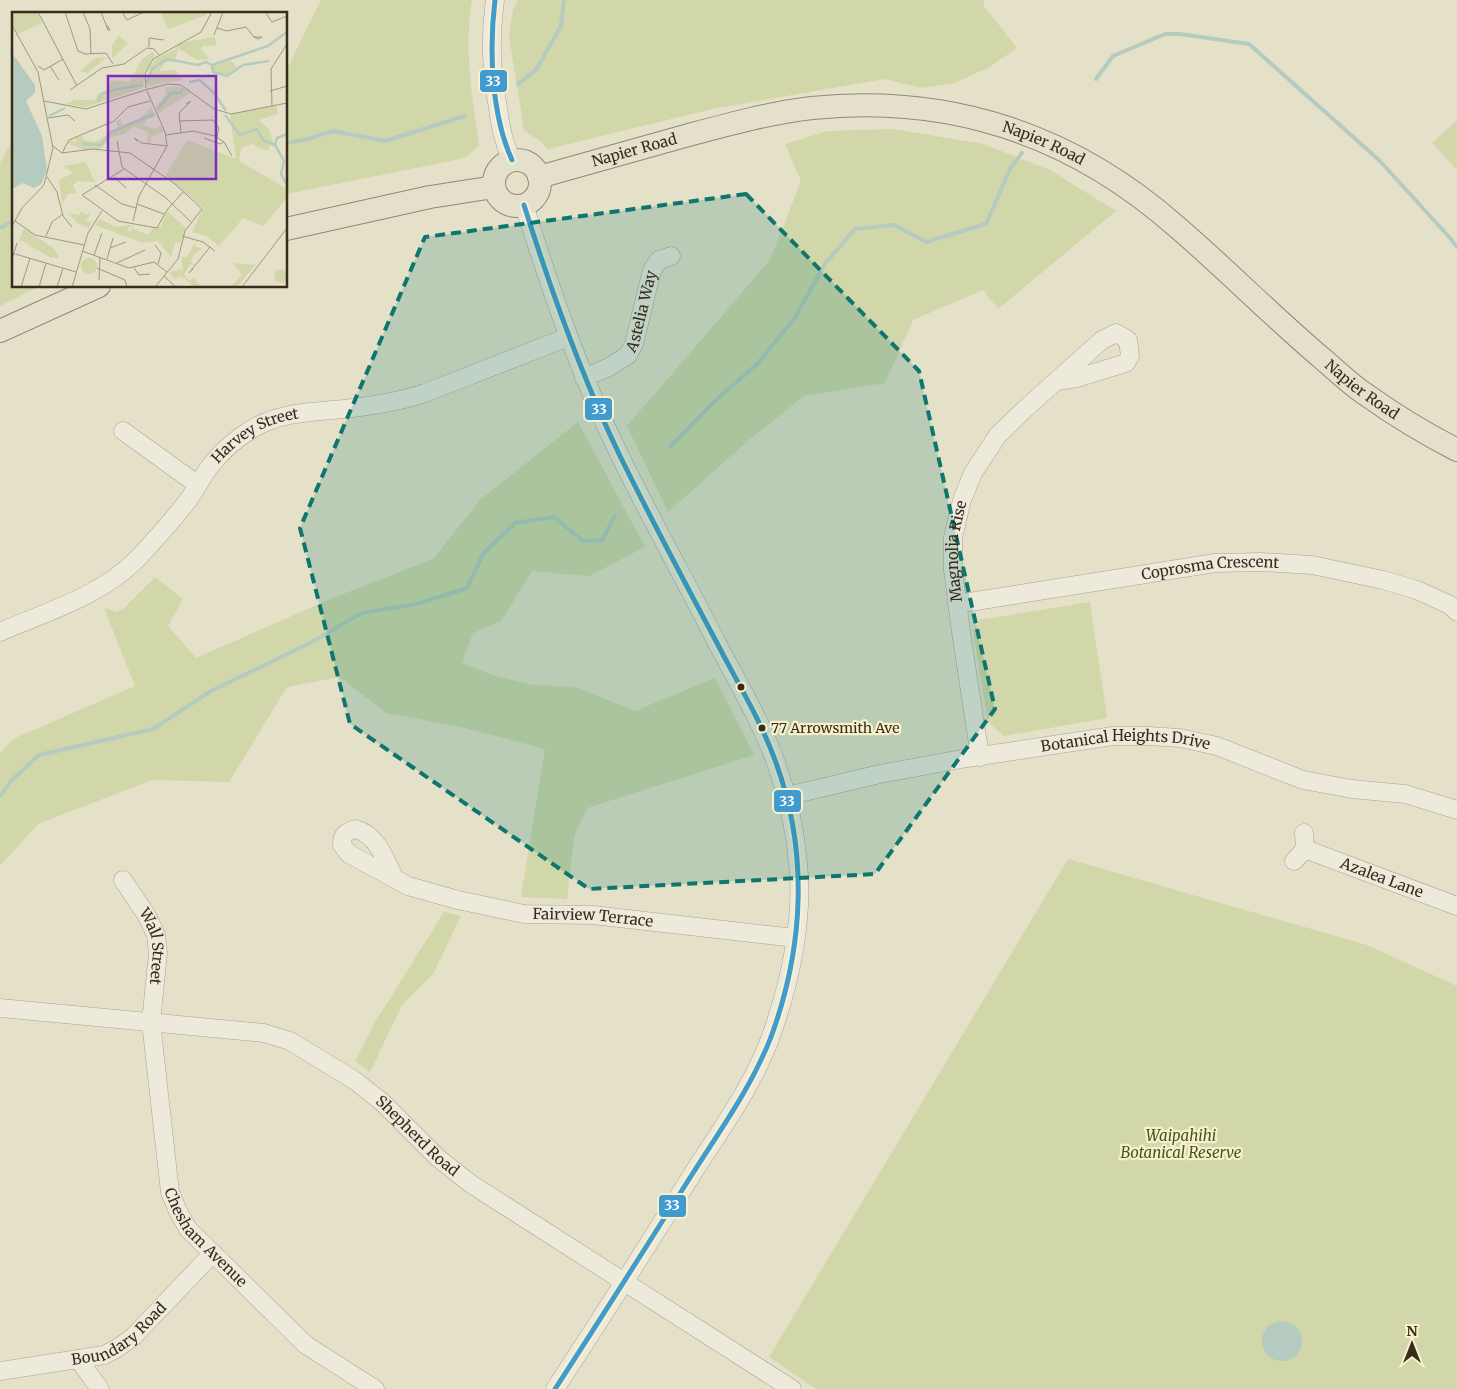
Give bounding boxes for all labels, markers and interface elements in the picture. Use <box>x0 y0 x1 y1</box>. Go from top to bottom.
inset map <box>12 12 288 288</box>
line badge: 33 <box>479 69 508 93</box>
text: 33 <box>485 72 501 90</box>
street label: Napier Road <box>1000 117 1088 169</box>
street label: Napier Road <box>589 129 679 171</box>
street label: Astelia Way <box>621 268 661 356</box>
street label: Napier Road <box>1321 355 1403 423</box>
line badge: 33 <box>584 397 613 421</box>
text: 33 <box>591 400 607 418</box>
street label: Harvey Street <box>207 404 300 467</box>
street label: Magnolia Rise <box>943 498 971 603</box>
street label: Coprosma Crescent <box>1140 552 1280 584</box>
unlabelled marker <box>736 682 746 692</box>
place label: 77 Arrowsmith Ave <box>771 719 900 737</box>
marker: 77 Arrowsmith Ave <box>757 723 767 733</box>
street label: Botanical Heights Drive <box>1039 726 1212 756</box>
line badge: 33 <box>773 789 802 813</box>
text: 33 <box>779 792 795 810</box>
street label: Azalea Lane <box>1337 853 1426 902</box>
street label: Wall Street <box>135 903 168 986</box>
street label: Fairview Terrace <box>532 904 654 931</box>
street label: Shepherd Road <box>372 1091 463 1180</box>
park label: Waipahihi Botanical Reserve <box>1120 1126 1242 1162</box>
street label: Chesham Avenue <box>160 1185 251 1291</box>
line badge: 33 <box>658 1194 687 1218</box>
text: 33 <box>664 1196 680 1214</box>
street label: Boundary Road <box>70 1298 170 1369</box>
north arrow <box>1387 1319 1437 1369</box>
text: N <box>1406 1322 1418 1340</box>

